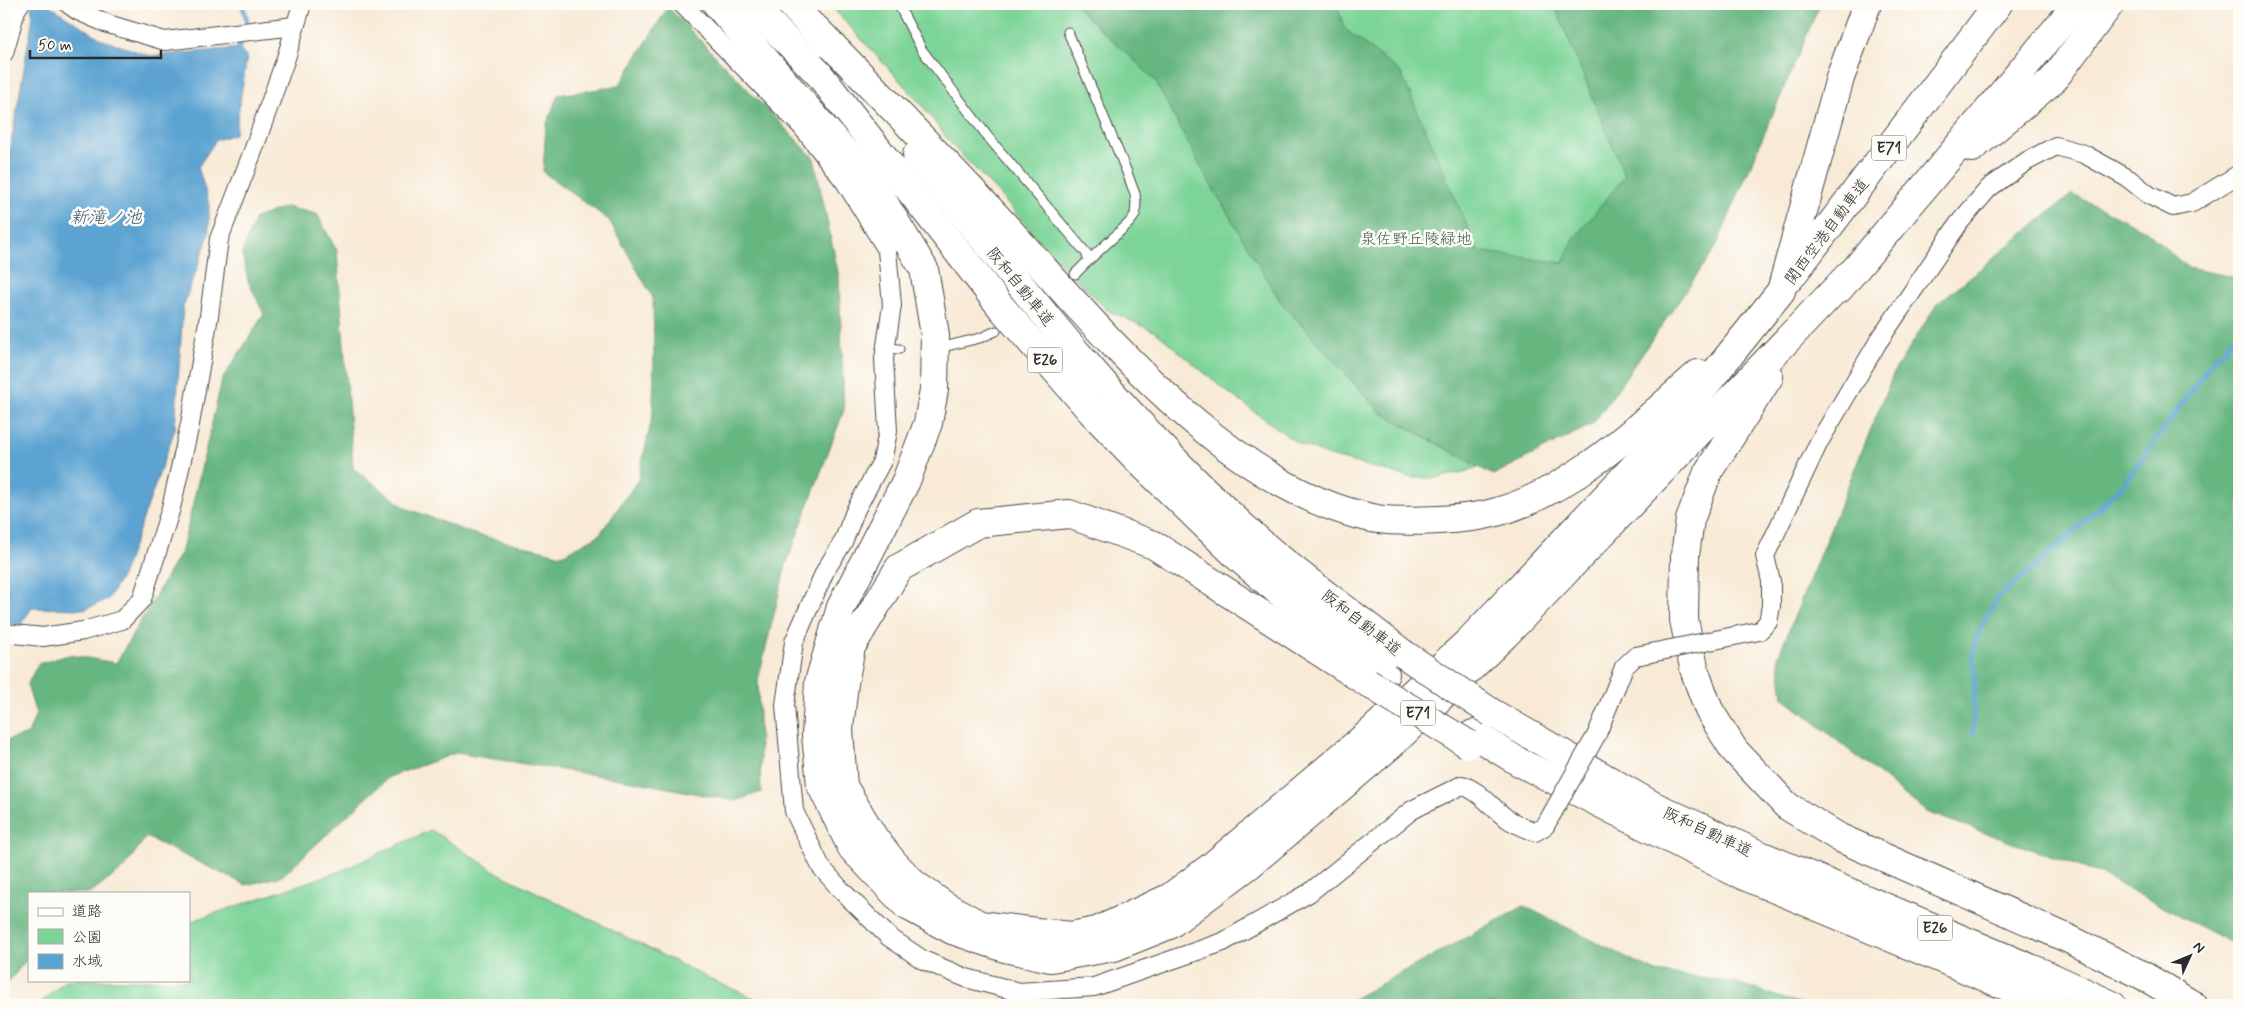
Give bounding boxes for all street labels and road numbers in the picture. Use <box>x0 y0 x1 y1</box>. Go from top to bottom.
road number: E71 <box>1872 136 1906 160</box>
street label: 関西空港自動車道 <box>1780 174 1874 289</box>
street label: 阪和自動車道 <box>981 243 1058 331</box>
road number: E26 <box>1028 348 1062 372</box>
street label: 阪和自動車道 <box>1317 585 1405 661</box>
road number: E71 <box>1400 700 1436 726</box>
street label: 阪和自動車道 <box>1659 803 1755 862</box>
road number: E26 <box>1918 916 1952 940</box>

